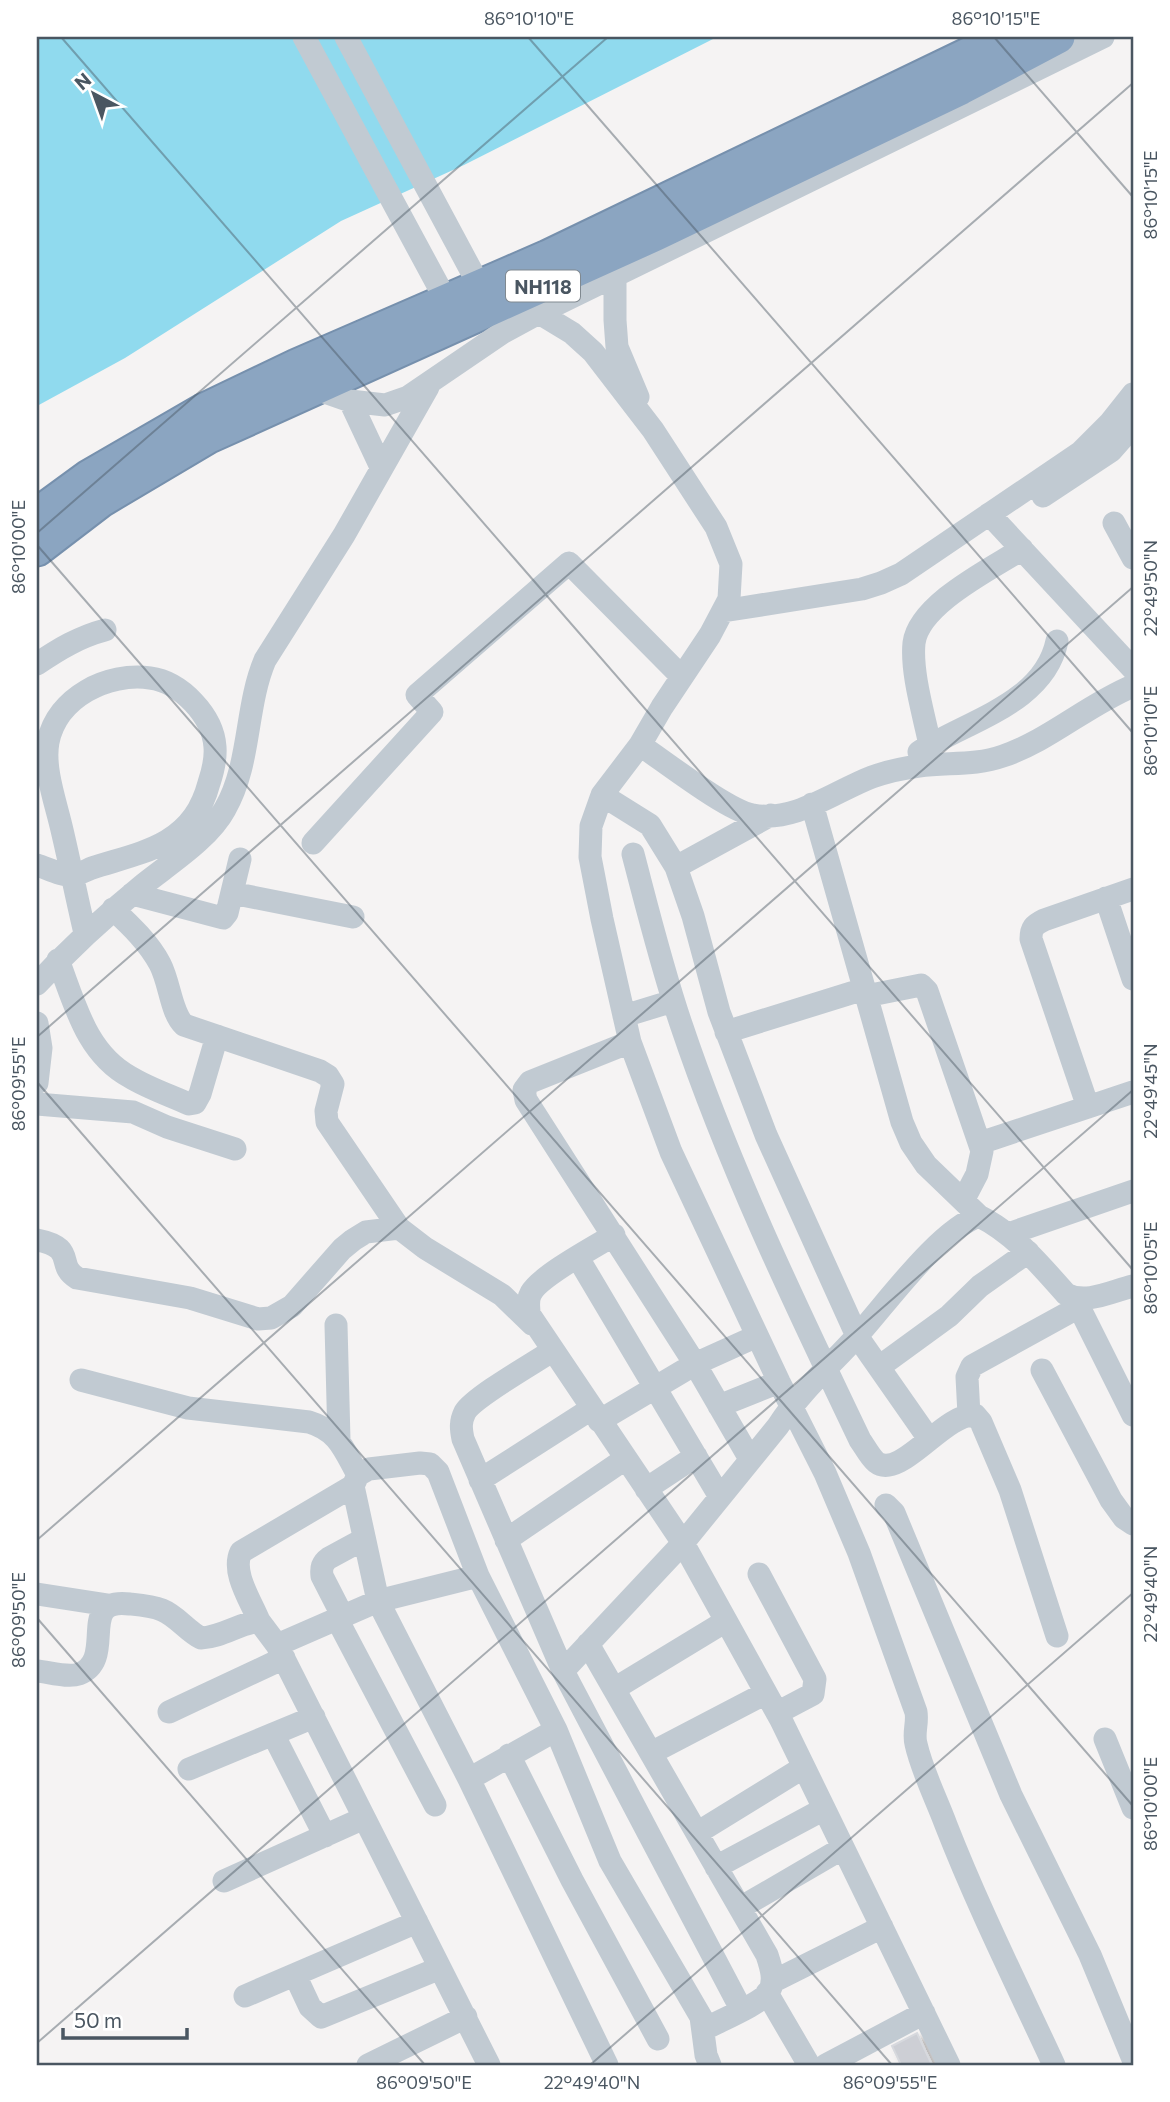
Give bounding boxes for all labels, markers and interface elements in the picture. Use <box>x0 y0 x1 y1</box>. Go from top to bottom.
text: 86°10'10"E <box>484 7 574 29</box>
text: 86°10'15"E <box>952 7 1040 29</box>
north arrow <box>60 60 130 130</box>
text: N <box>70 67 95 94</box>
text: 86°10'15"E <box>1139 151 1161 239</box>
road number: NH118 <box>506 270 580 302</box>
text: 86°10'00"E <box>7 500 29 594</box>
text: 22°49'50"N <box>1139 540 1161 636</box>
text: 86°10'10"E <box>1139 686 1161 776</box>
text: 86°09'55"E <box>7 1037 29 1131</box>
text: 22°49'45"N <box>1139 1043 1161 1139</box>
text: 86°10'05"E <box>1139 1222 1161 1314</box>
text: 22°49'40"N <box>1139 1546 1161 1642</box>
text: 86°09'50"E <box>7 1572 29 1668</box>
text: 86°10'00"E <box>1139 1757 1161 1851</box>
scale bar <box>63 1997 187 2041</box>
text: 50 m <box>74 2007 122 2032</box>
text: 86°09'50"E <box>376 2071 472 2093</box>
text: 22°49'40"N <box>544 2071 640 2093</box>
text: 86°09'55"E <box>843 2071 937 2093</box>

